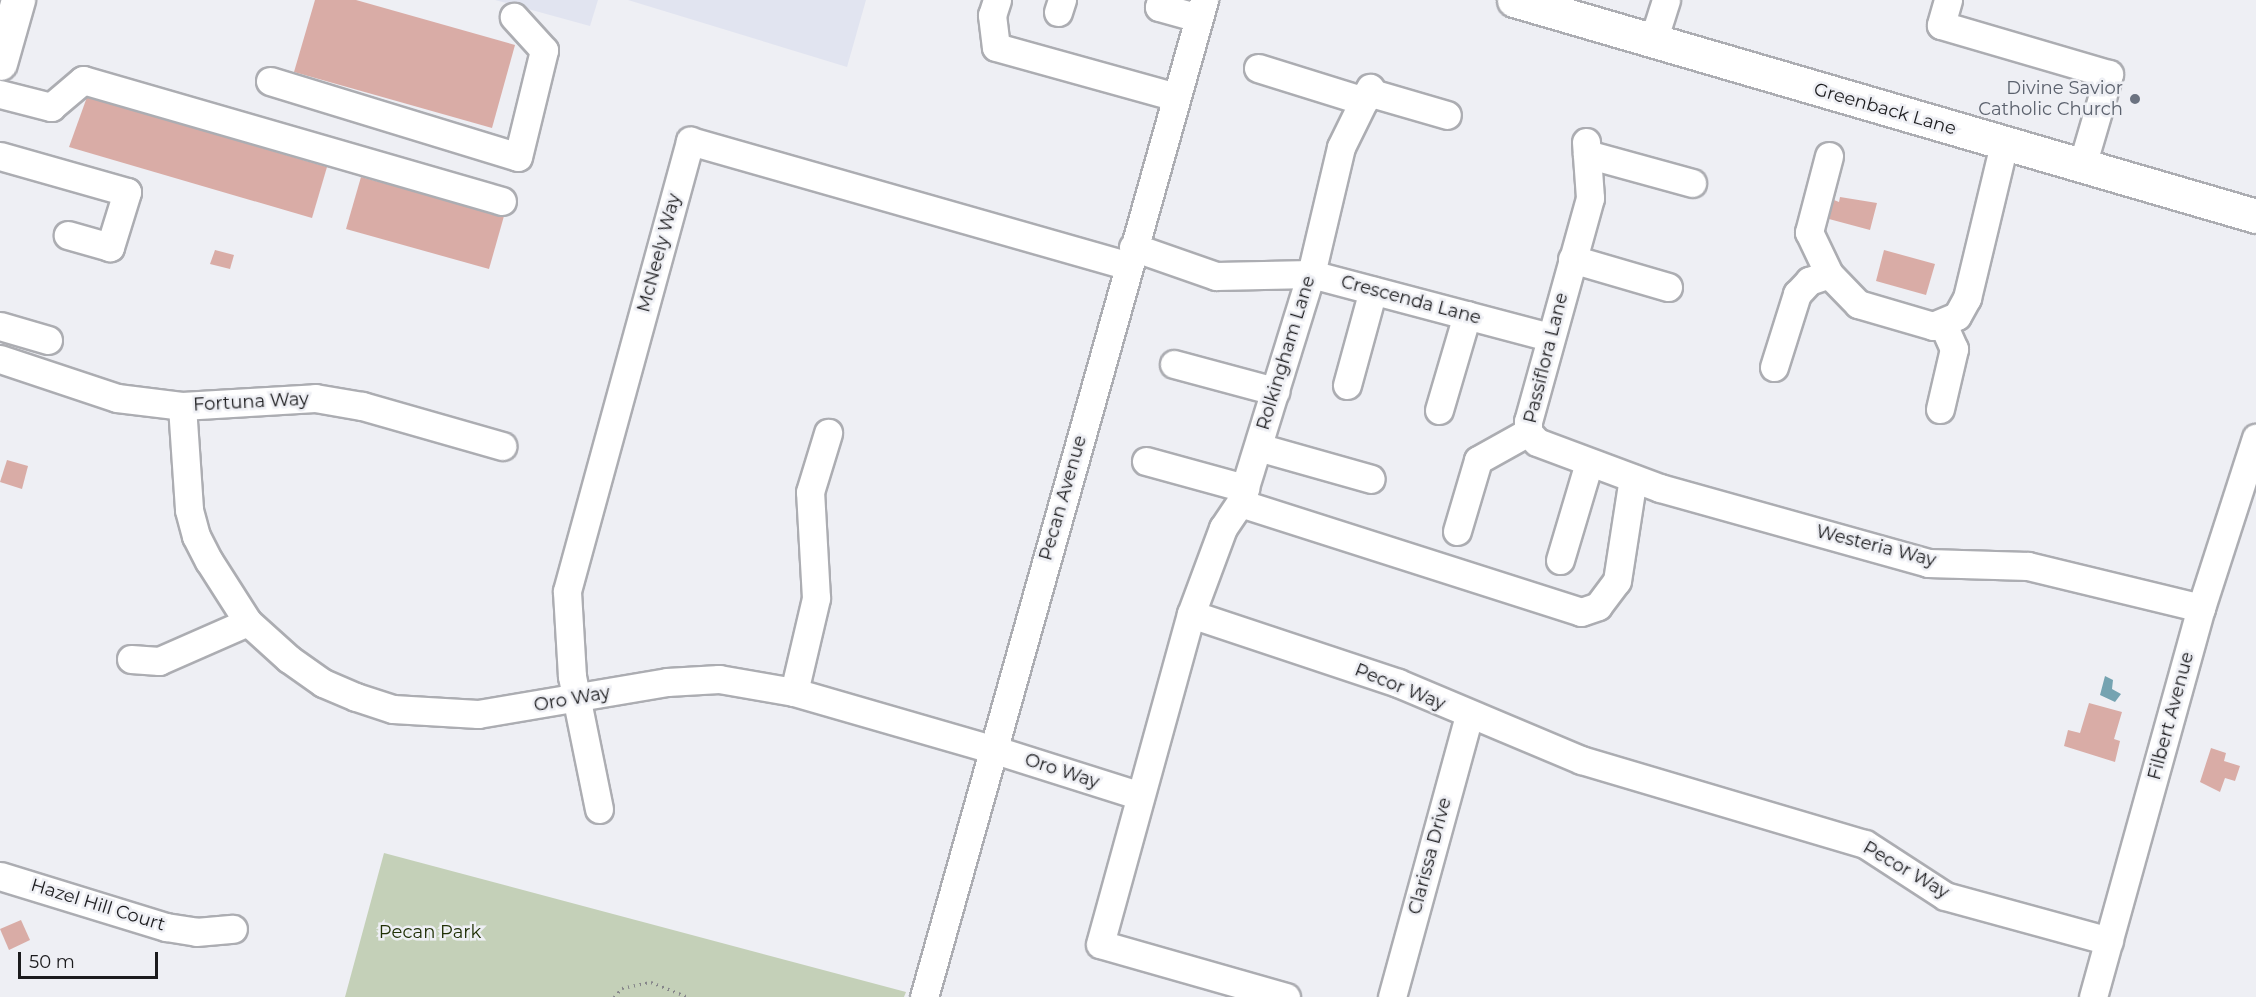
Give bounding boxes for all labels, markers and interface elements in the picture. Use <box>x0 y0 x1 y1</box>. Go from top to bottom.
street label: Greenback Lane <box>1811 78 1959 140</box>
place label: Divine Savior Catholic Church <box>1978 78 2123 121</box>
marker: Divine Savior Catholic Church <box>2128 92 2142 106</box>
street label: McNeely Way <box>633 191 685 315</box>
street label: Crescenda Lane <box>1339 271 1483 329</box>
street label: Rolkingham Lane <box>1252 273 1320 433</box>
street label: Passiflora Lane <box>1519 290 1573 426</box>
street label: Fortuna Way <box>193 388 309 416</box>
street label: Pecan Avenue <box>1035 433 1091 563</box>
street label: Westeria Way <box>1814 521 1938 571</box>
street label: Filbert Avenue <box>2144 650 2198 782</box>
street label: Pecor Way <box>1352 659 1448 715</box>
street label: Oro Way <box>532 682 612 716</box>
street label: Oro Way <box>1022 749 1102 793</box>
street label: Clarissa Drive <box>1404 795 1456 917</box>
street label: Pecor Way <box>1859 837 1953 903</box>
street label: Hazel Hill Court <box>28 874 168 936</box>
park label: Pecan Park <box>379 921 481 943</box>
scale bar <box>21 940 160 978</box>
text: 50 m <box>29 951 75 973</box>

